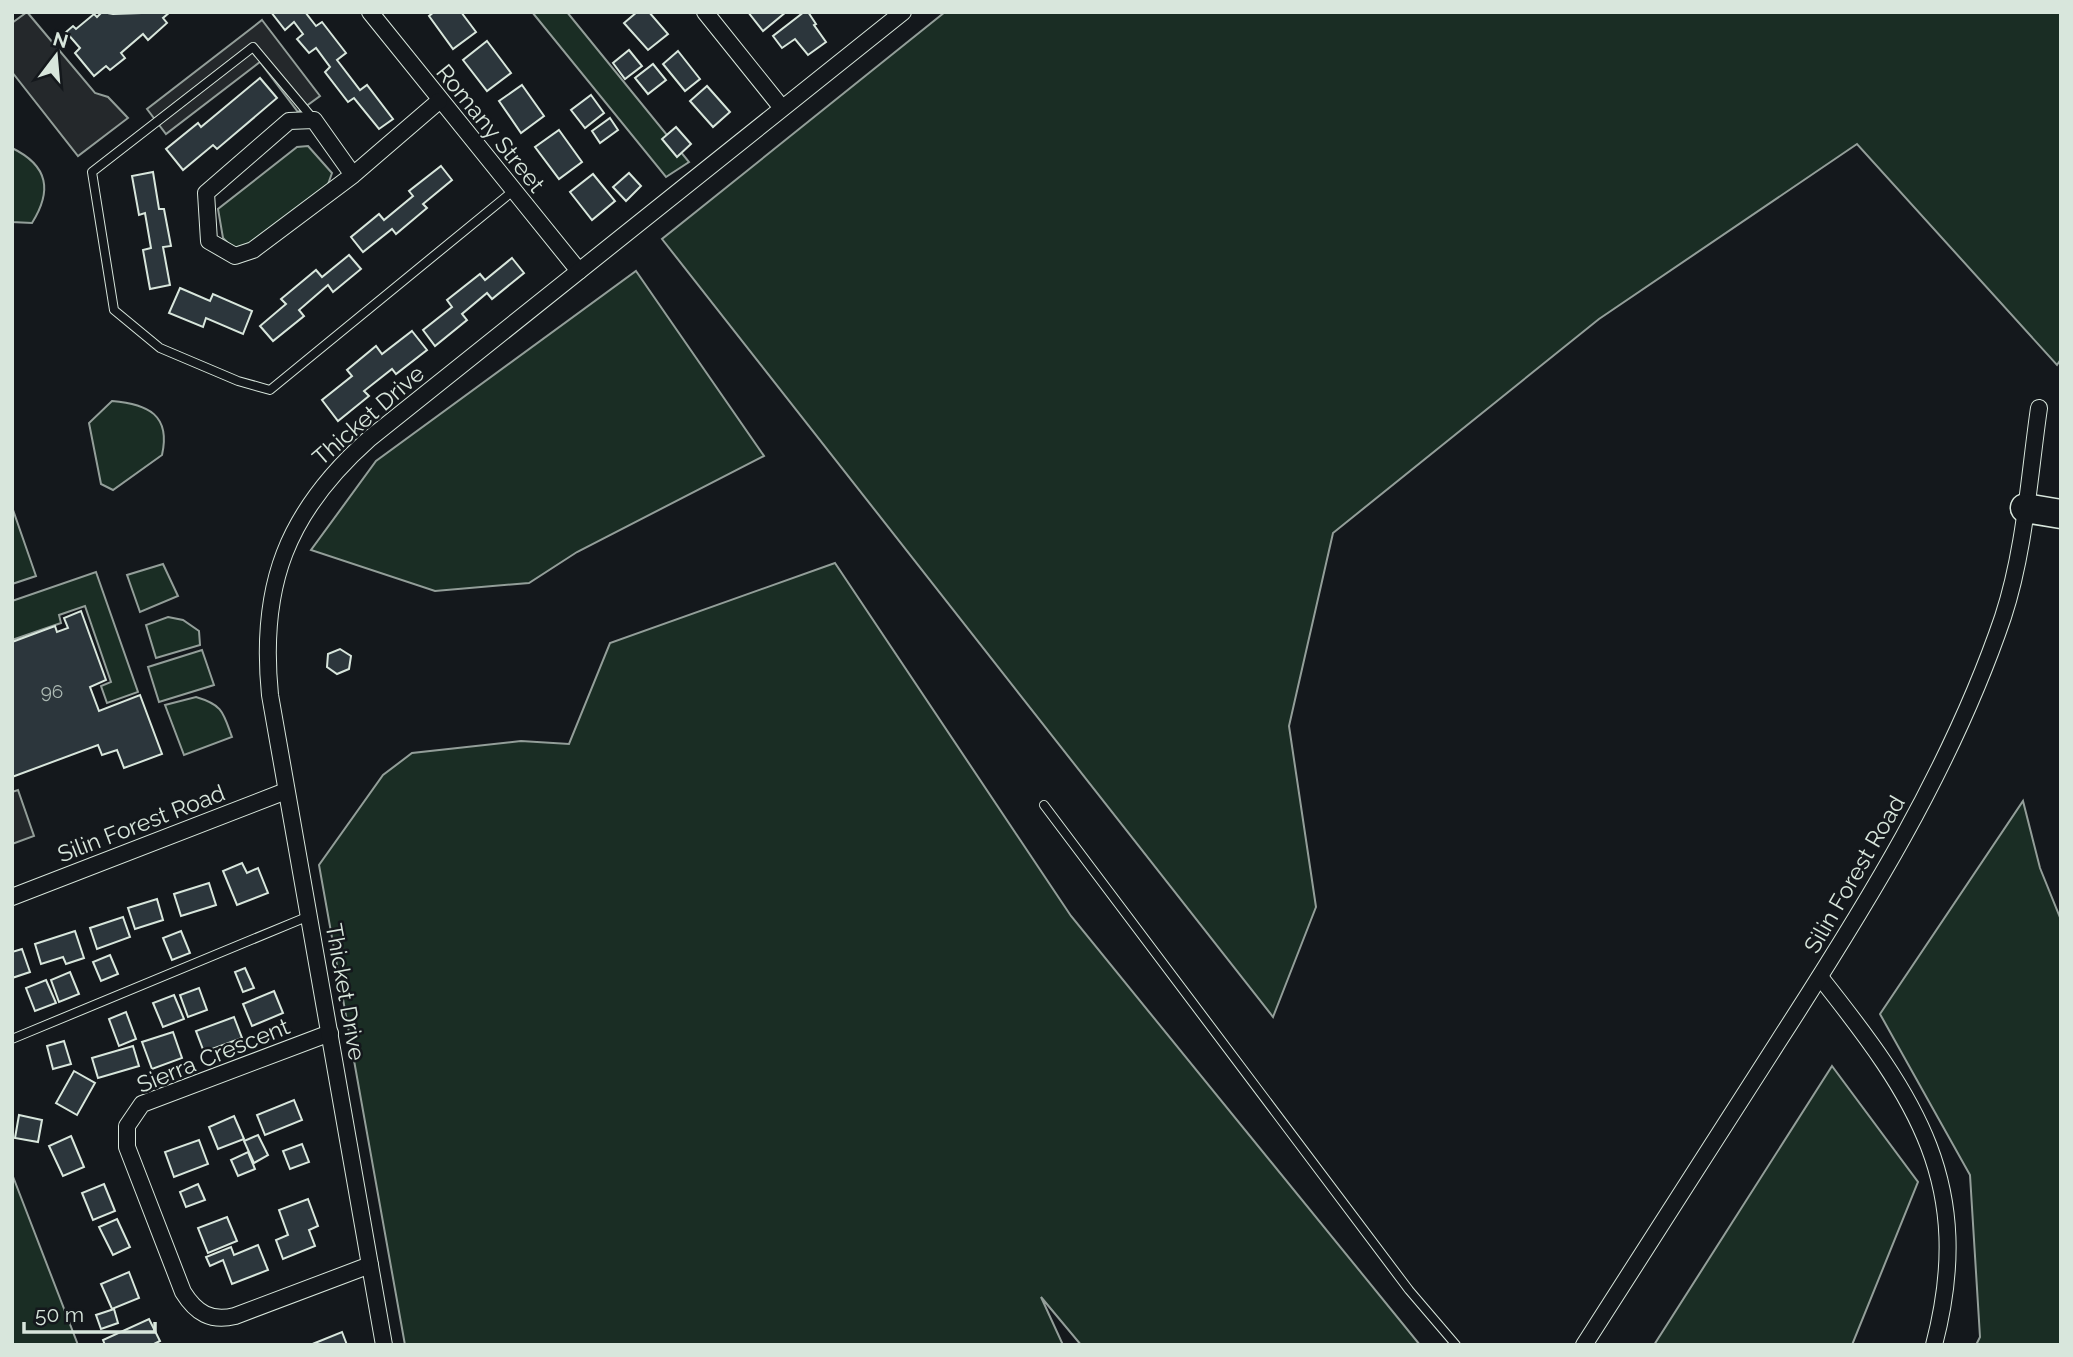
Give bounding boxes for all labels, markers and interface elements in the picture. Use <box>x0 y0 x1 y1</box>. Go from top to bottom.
north arrow <box>21 21 91 91</box>
text: N <box>51 27 71 52</box>
street label: Romany Street <box>431 59 551 198</box>
street label: Thicket Drive <box>307 359 429 471</box>
house number: 96 <box>41 680 63 702</box>
street label: Silin Forest Road <box>54 779 228 867</box>
street label: Silin Forest Road <box>1798 791 1910 957</box>
street label: Thicket Drive <box>321 921 371 1063</box>
street label: Sierra Crescent <box>133 1012 293 1098</box>
scale bar <box>24 1290 156 1334</box>
text: 50 m <box>35 1302 84 1327</box>

